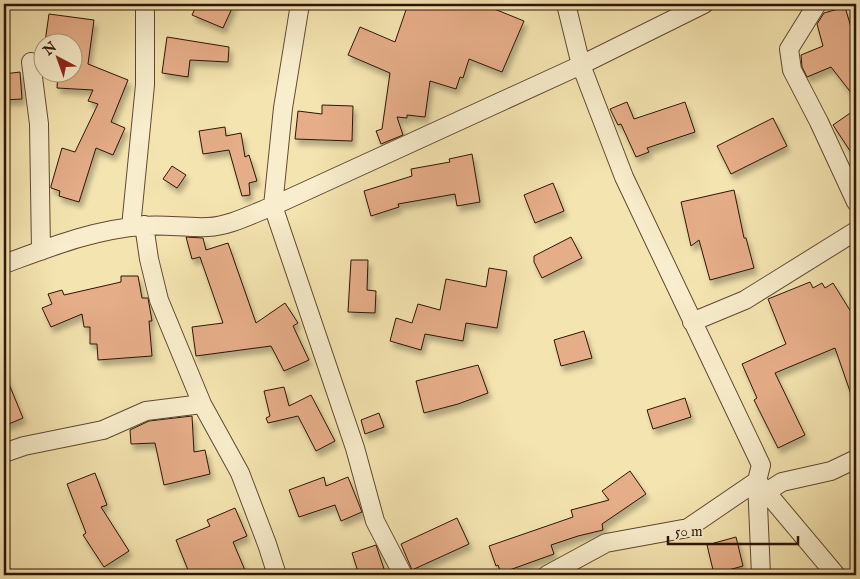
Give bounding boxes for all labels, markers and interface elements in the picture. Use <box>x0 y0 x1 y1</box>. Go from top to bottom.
north arrow <box>32 32 82 82</box>
text: N <box>39 38 61 60</box>
scale bar <box>668 514 798 546</box>
text: 50 m <box>675 522 703 541</box>

